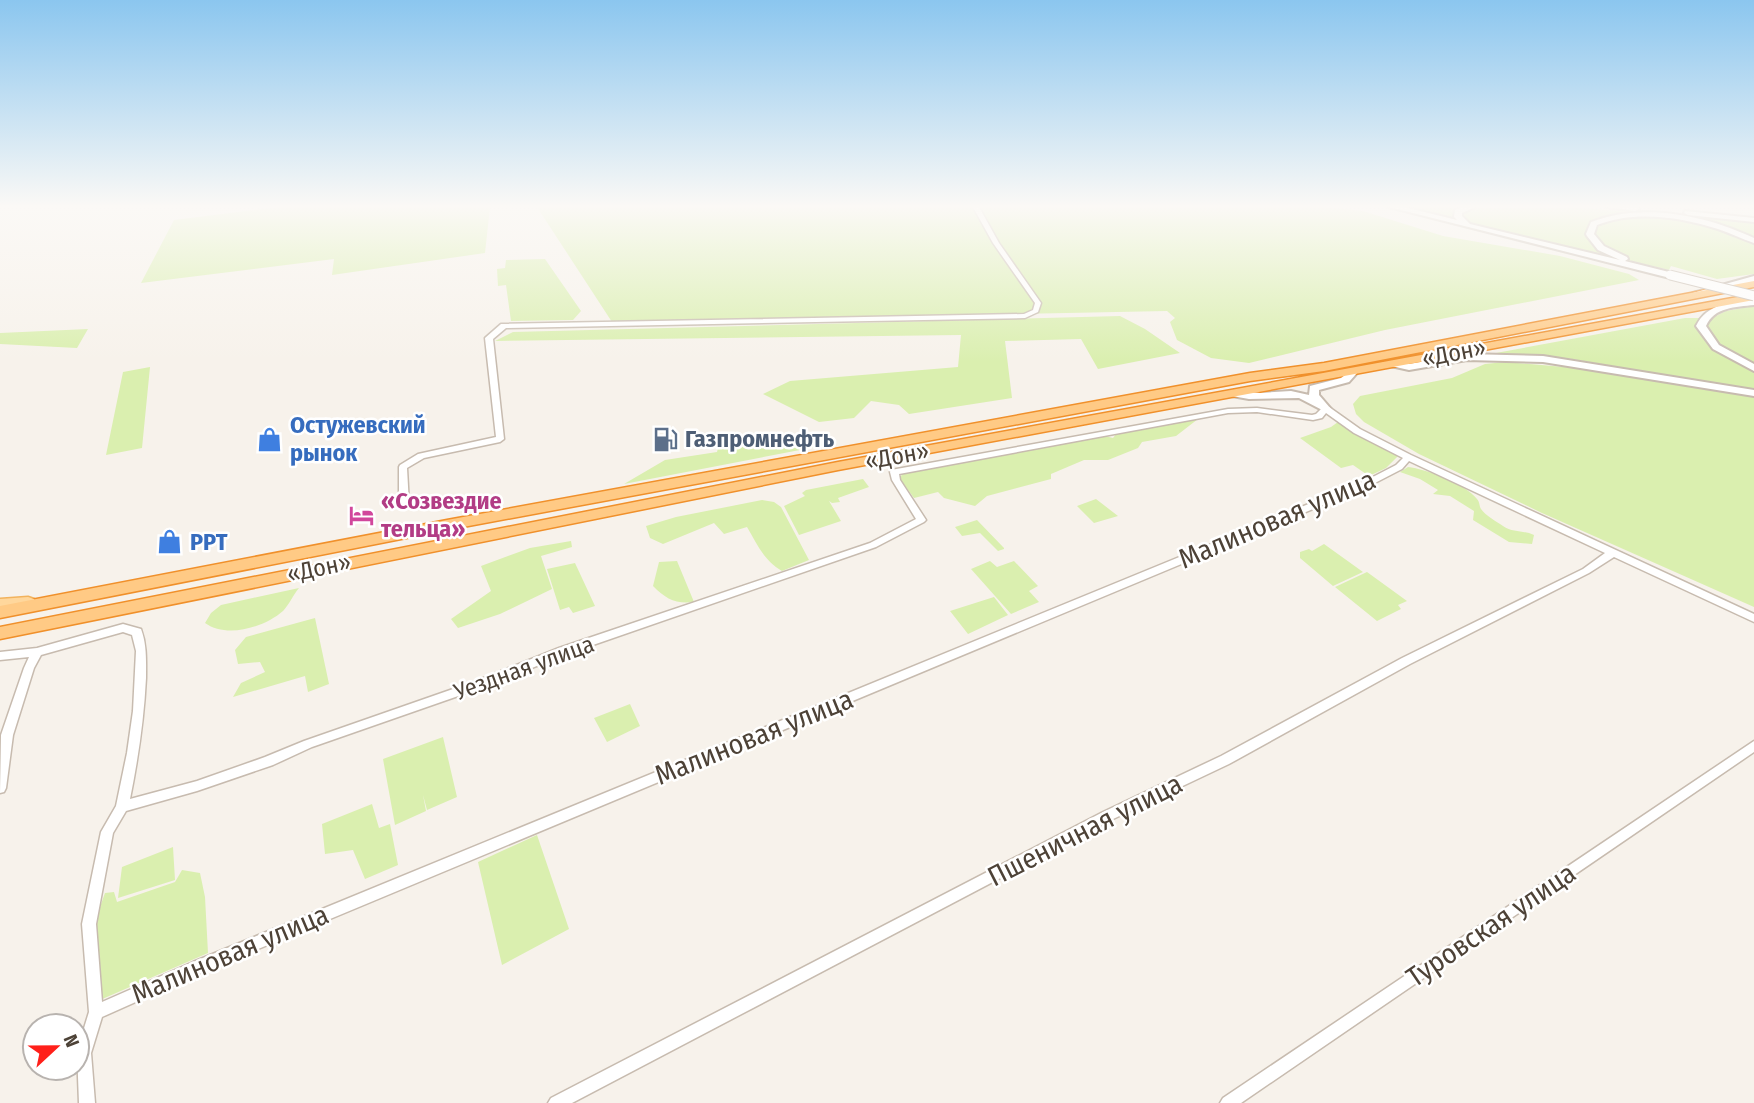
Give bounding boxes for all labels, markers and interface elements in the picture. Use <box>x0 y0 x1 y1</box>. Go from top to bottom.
street label: «Дон» <box>1420 333 1488 373</box>
place label: Остужевский рынок <box>290 411 426 467</box>
shop icon: Остужевский рынок <box>256 425 284 453</box>
fuel station icon: Газпромнефть <box>651 425 679 453</box>
place label: Газпромнефть <box>685 425 835 453</box>
street label: «Дон» <box>863 437 931 475</box>
street label: Малиновая улица <box>1174 463 1380 575</box>
place label: «Созвездие тельца» <box>381 487 502 543</box>
hotel icon: «Созвездие тельца» <box>347 501 375 529</box>
shop icon: РРТ <box>156 528 184 556</box>
place label: РРТ <box>190 528 228 556</box>
street label: «Дон» <box>285 548 353 588</box>
street label: Уездная улица <box>449 630 598 707</box>
street label: Малиновая улица <box>650 682 858 792</box>
street label: Пшеничная улица <box>982 767 1188 893</box>
street label: Туровская улица <box>1400 856 1582 994</box>
street label: Малиновая улица <box>127 898 333 1010</box>
north arrow <box>21 1012 91 1082</box>
text: N <box>59 1031 84 1050</box>

